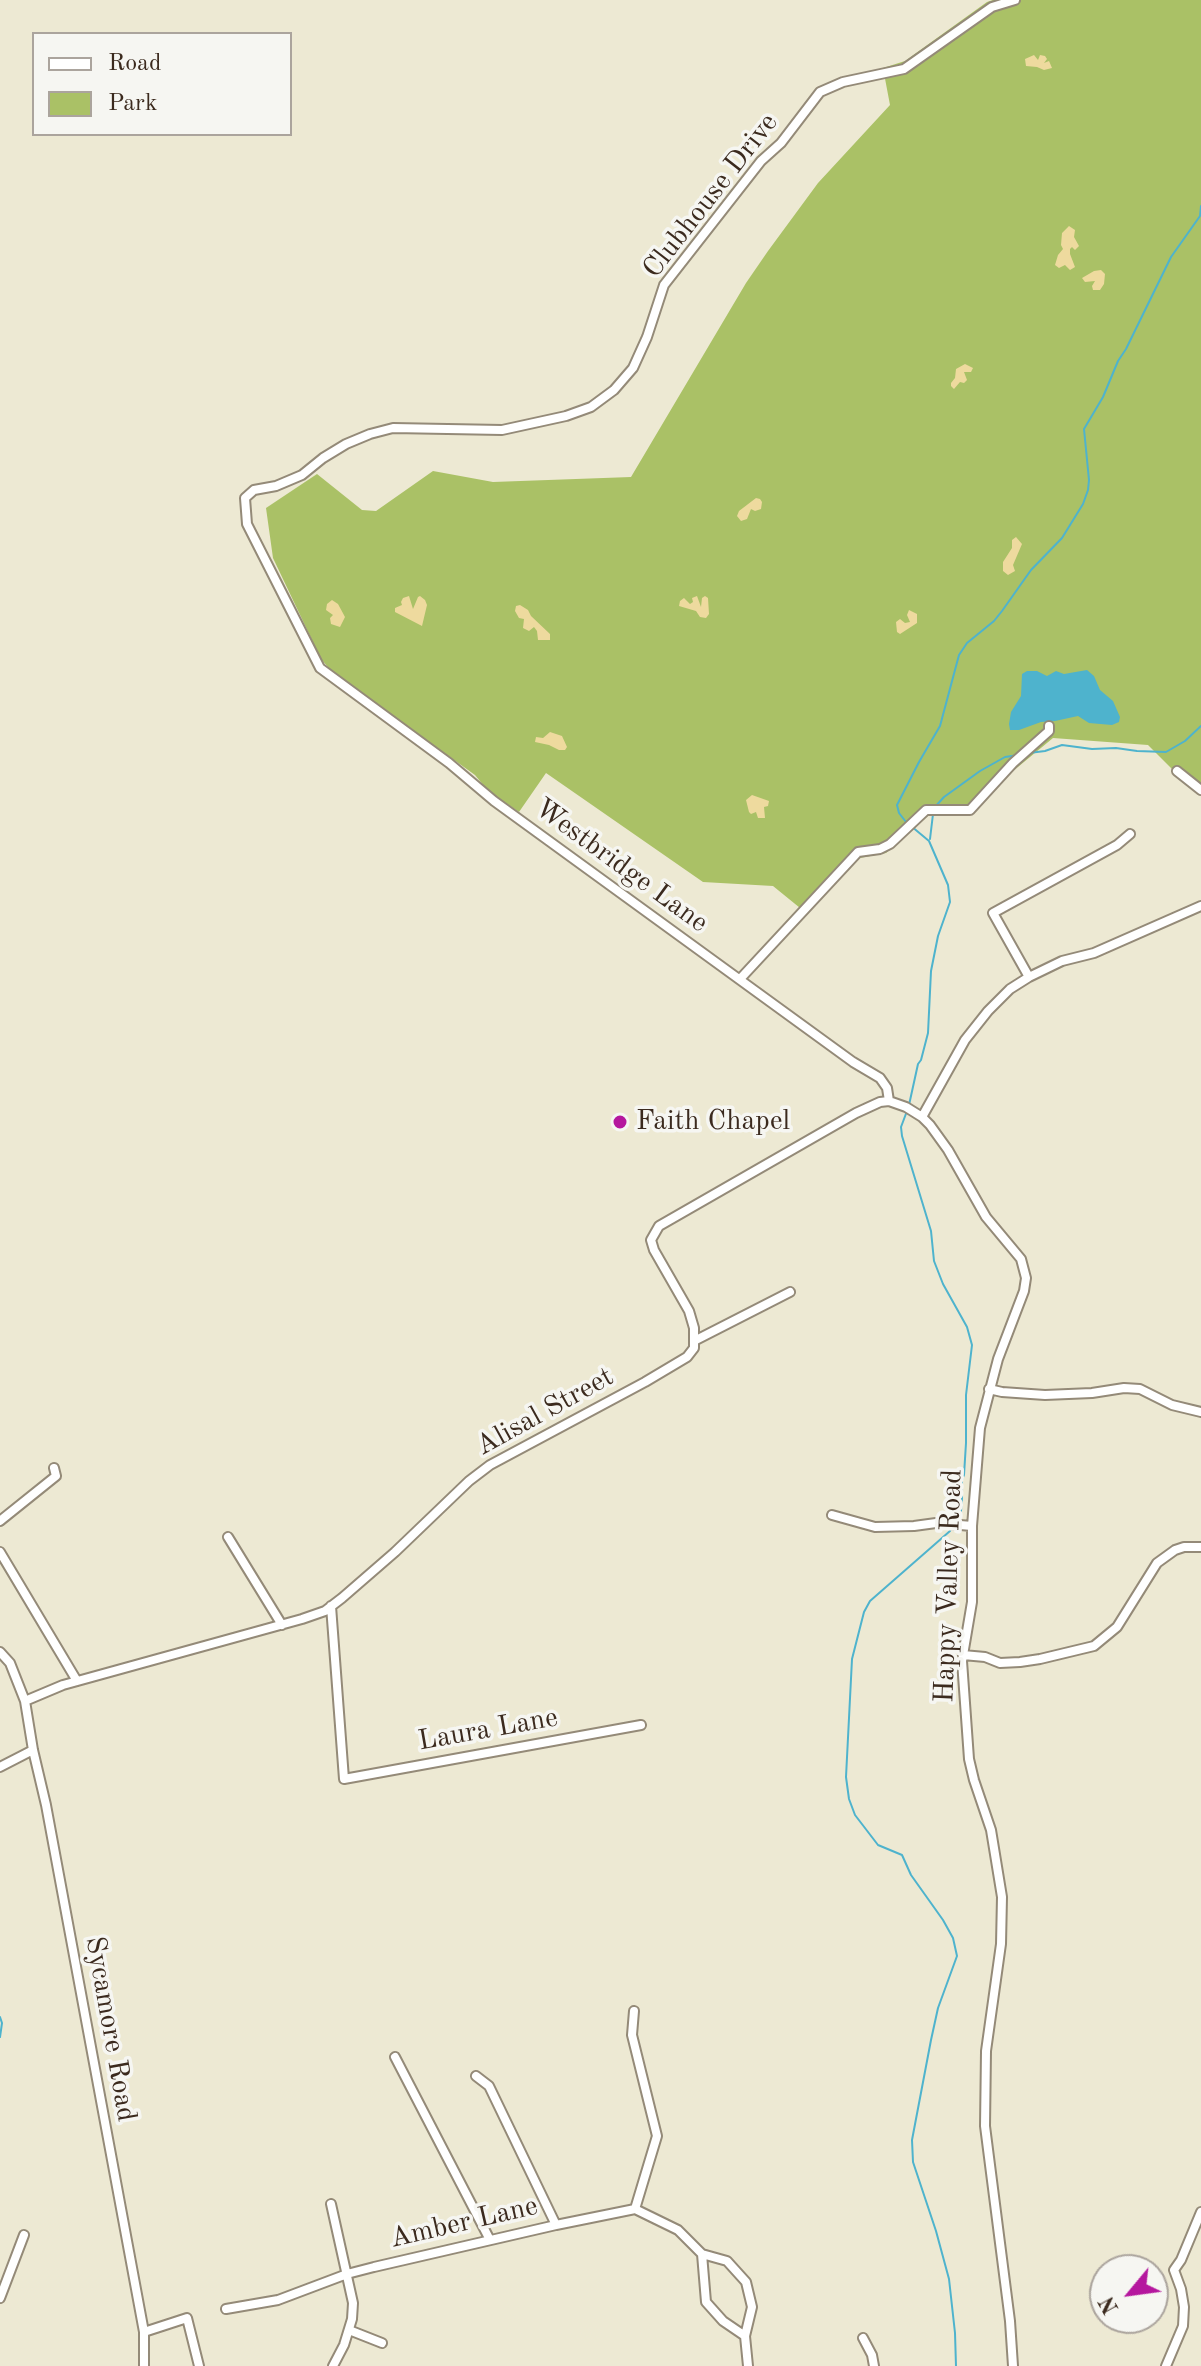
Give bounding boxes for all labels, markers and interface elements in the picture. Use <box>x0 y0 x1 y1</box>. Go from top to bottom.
legend <box>32 32 292 136</box>
text: Road <box>108 52 161 76</box>
text: Park <box>108 92 157 116</box>
street label: Clubhouse Drive <box>636 107 786 285</box>
street label: Westbridge Lane <box>528 792 714 940</box>
place label: Faith Chapel <box>636 1105 790 1139</box>
marker: Faith Chapel <box>611 1113 629 1131</box>
street label: Alisal Street <box>470 1360 620 1464</box>
street label: Happy Valley Road <box>928 1469 970 1703</box>
street label: Laura Lane <box>416 1701 560 1759</box>
street label: Sycamore Road <box>77 1934 143 2124</box>
street label: Amber Lane <box>387 2190 541 2256</box>
north arrow <box>1089 2254 1169 2334</box>
text: N <box>1096 2292 1123 2317</box>

